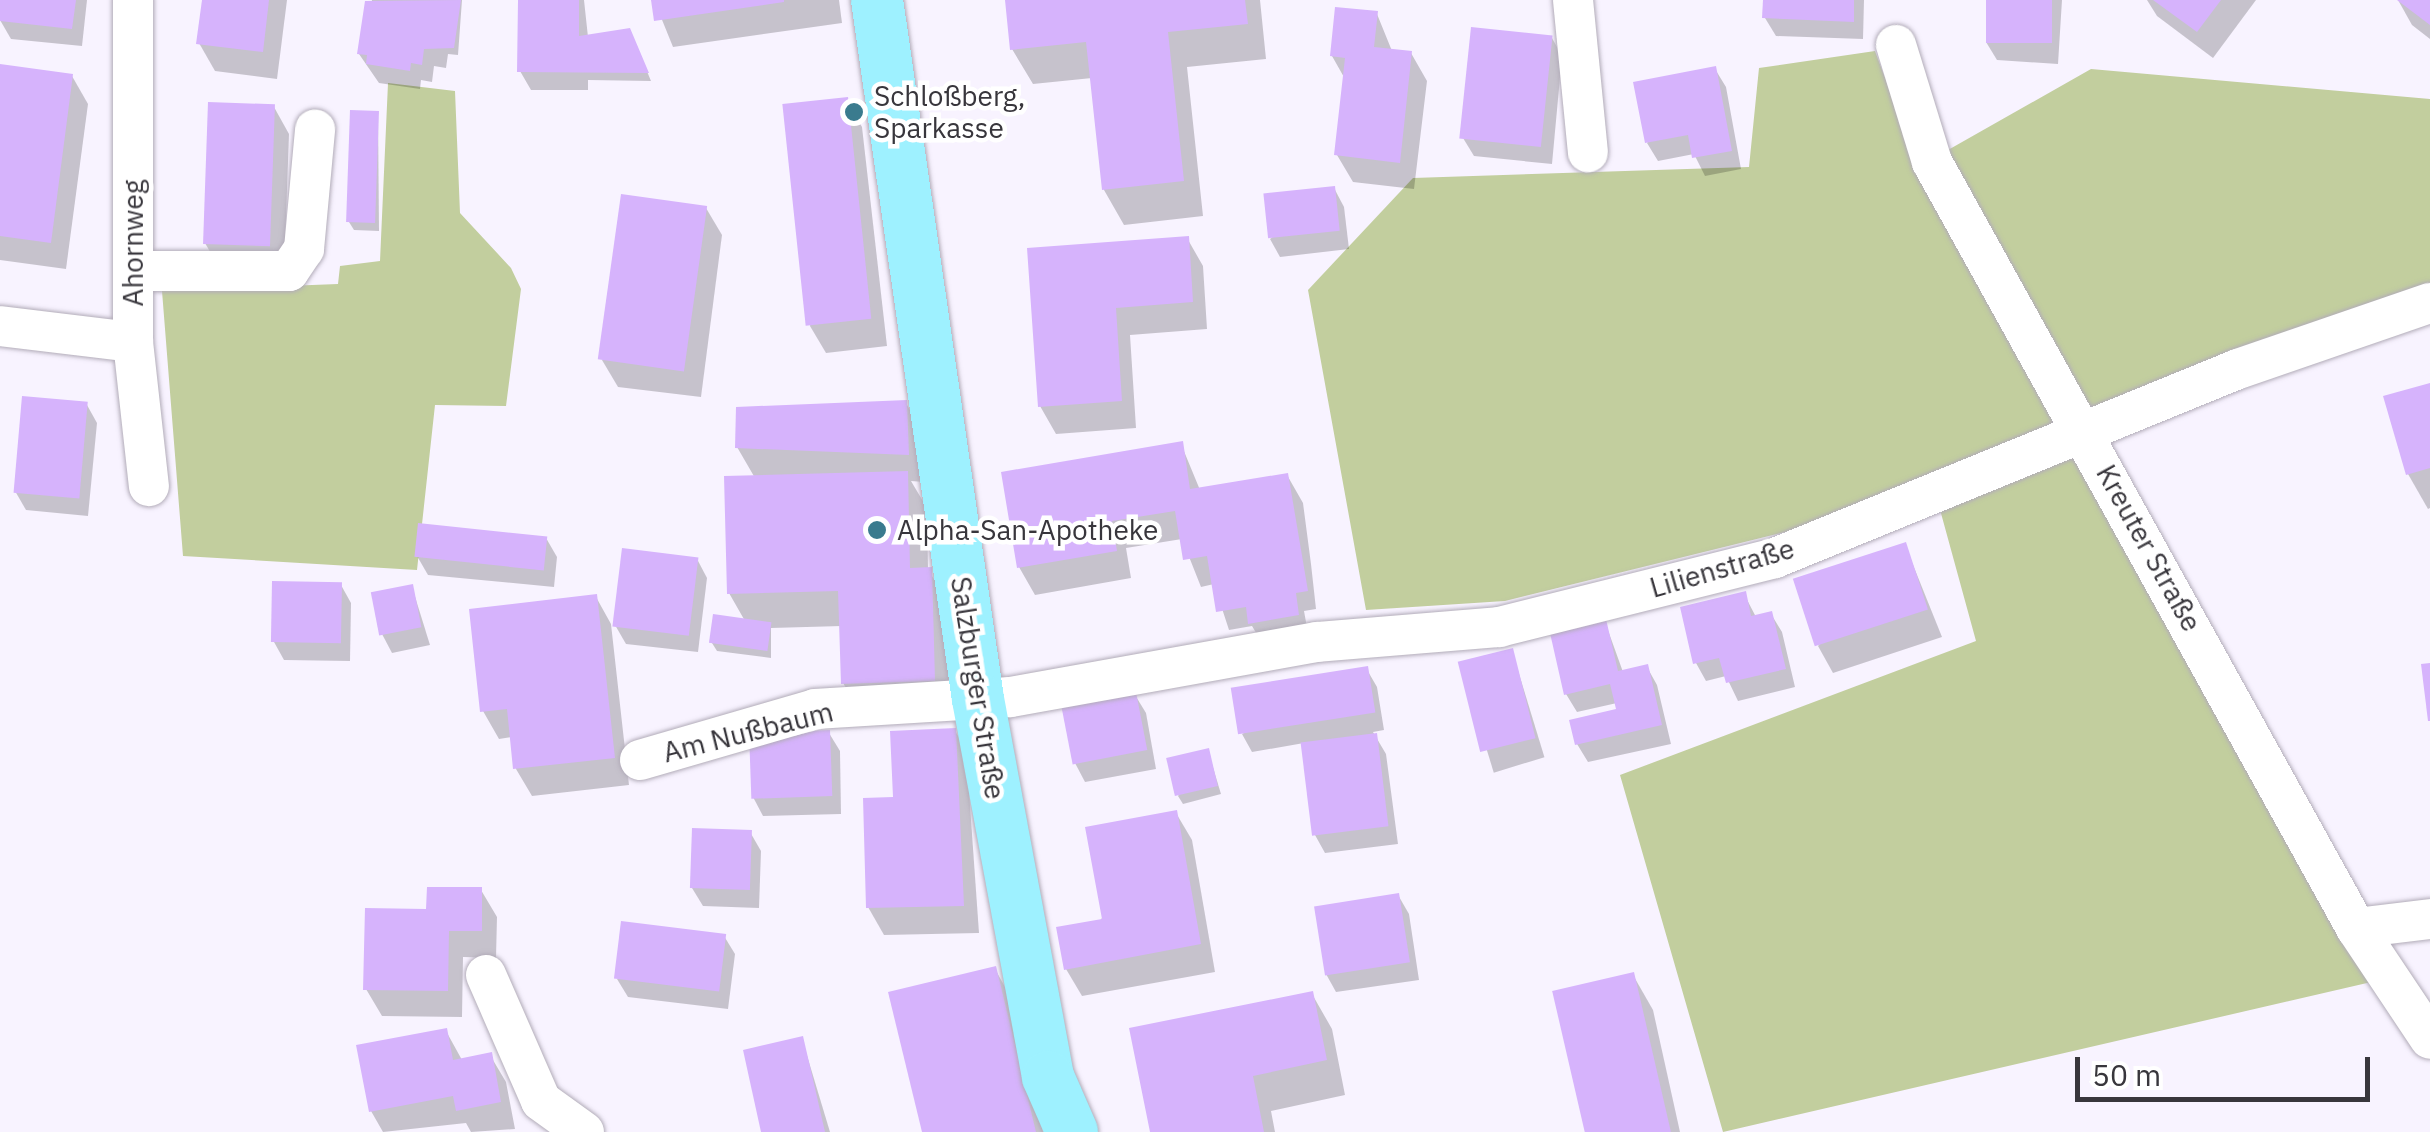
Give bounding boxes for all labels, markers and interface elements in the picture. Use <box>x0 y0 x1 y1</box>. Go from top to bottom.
place label: Schloßberg, Sparkasse <box>874 79 1025 145</box>
marker: Schloßberg, Sparkasse <box>843 101 865 123</box>
street label: Ahornweg <box>116 179 150 307</box>
street label: Kreuter Straße <box>2089 459 2209 637</box>
place label: Alpha-San-Apotheke <box>897 513 1158 547</box>
marker: Alpha-San-Apotheke <box>866 519 888 541</box>
street label: Lilienstraße <box>1646 531 1798 605</box>
street label: Salzburger Straße <box>944 574 1012 802</box>
street label: Am Nußbaum <box>659 695 837 769</box>
scale bar <box>2080 1037 2375 1099</box>
text: 50 m <box>2092 1055 2161 1094</box>

